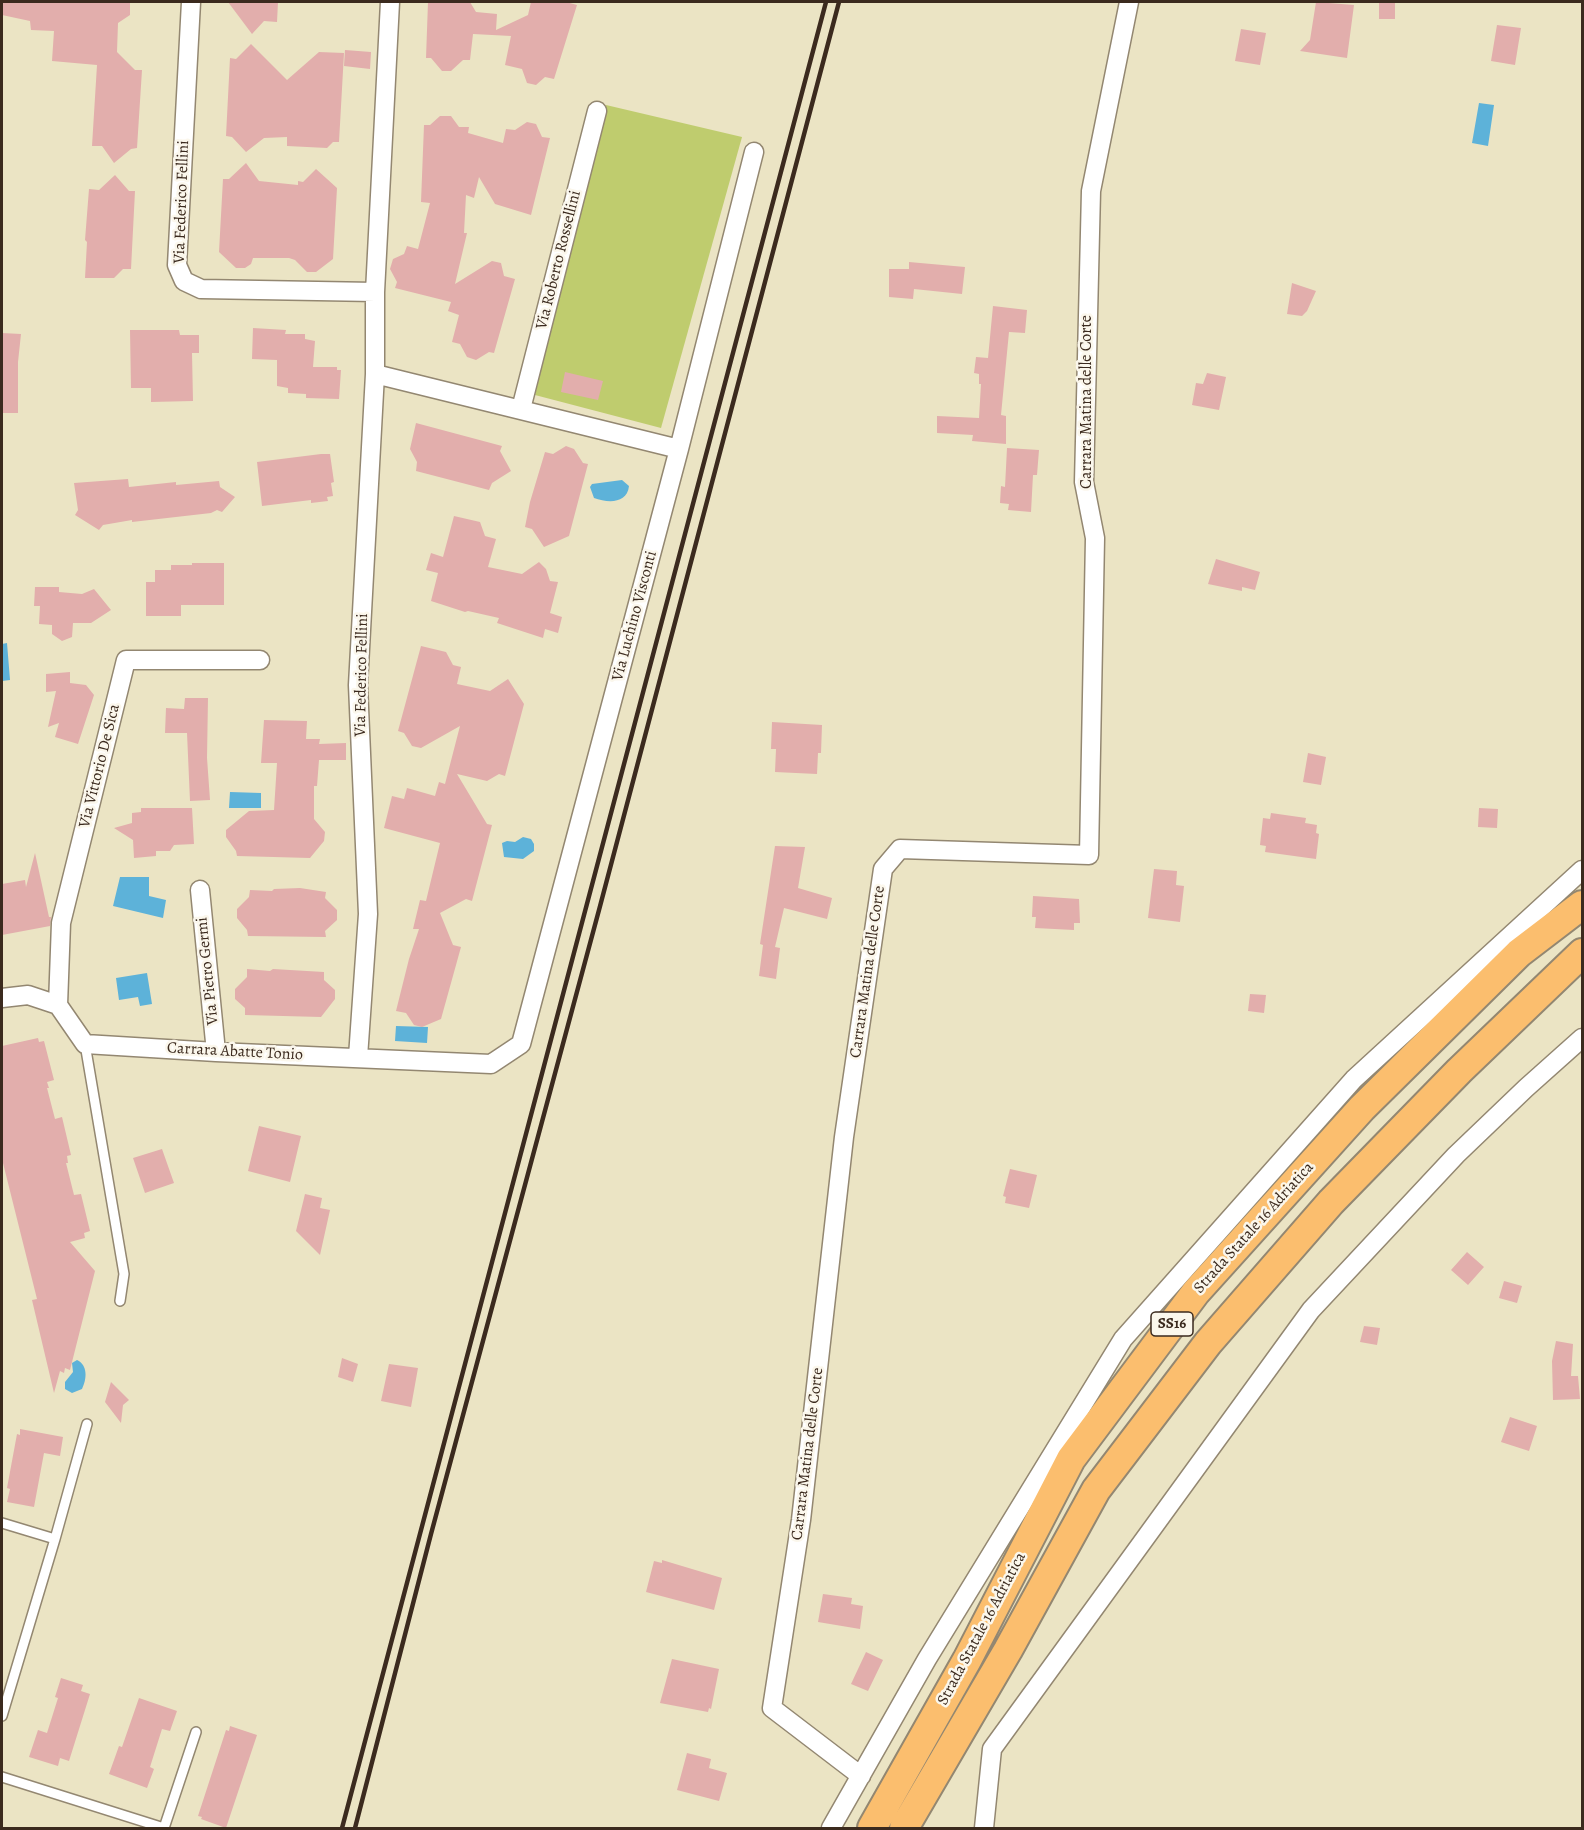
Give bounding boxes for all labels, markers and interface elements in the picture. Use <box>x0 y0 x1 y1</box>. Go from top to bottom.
street label: Via Federico Fellini <box>170 140 194 264</box>
street label: Via Roberto Rossellini <box>532 189 586 331</box>
street label: Carrara Matina delle Corte <box>1077 315 1097 489</box>
street label: Via Luchino Visconti <box>608 549 662 683</box>
street label: Via Federico Fellini <box>351 613 373 737</box>
street label: Via Vittorio De Sica <box>75 702 125 830</box>
street label: Carrara Matina delle Corte <box>846 885 890 1059</box>
street label: Via Pietro Germi <box>193 916 223 1026</box>
street label: Carrara Abatte Tonio <box>167 1039 303 1065</box>
street label: Strada Statale 16 Adriatica <box>1190 1158 1318 1298</box>
road number: SS16 <box>1151 1312 1193 1336</box>
street label: Carrara Matina delle Corte <box>788 1367 828 1541</box>
street label: Strada Statale 16 Adriatica <box>934 1549 1030 1709</box>

